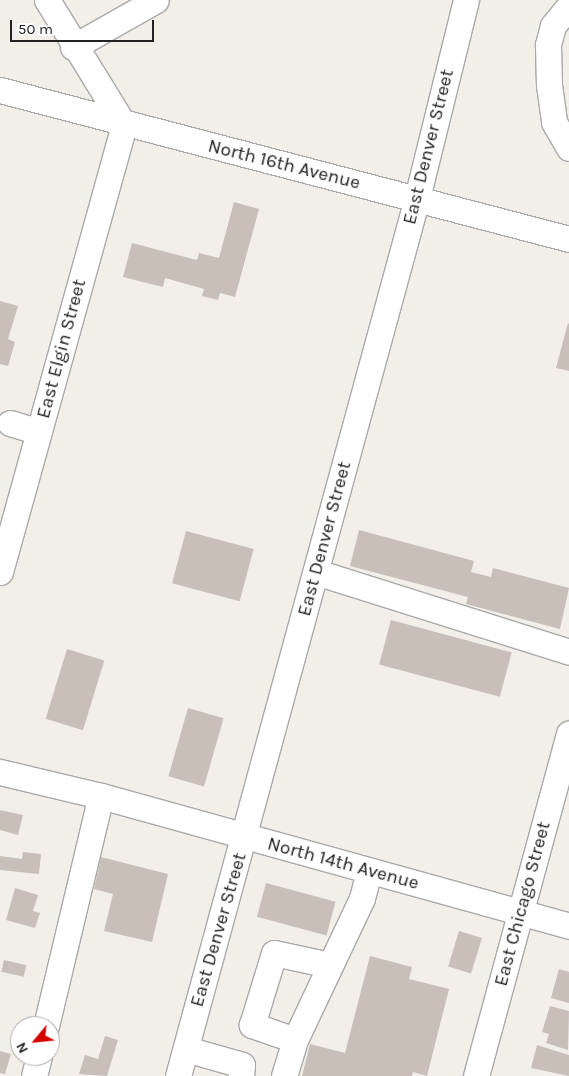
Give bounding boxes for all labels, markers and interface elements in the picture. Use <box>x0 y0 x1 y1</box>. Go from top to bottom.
scale bar <box>12 10 156 42</box>
text: 50 m <box>18 20 53 38</box>
street label: East Denver Street <box>399 67 459 227</box>
street label: North 16th Avenue <box>205 135 363 195</box>
street label: East Elgin Street <box>32 277 92 421</box>
street label: East Denver Street <box>293 459 357 619</box>
street label: East Chicago Street <box>490 819 556 989</box>
street label: North 14th Avenue <box>265 833 421 895</box>
street label: East Denver Street <box>186 850 252 1010</box>
north arrow <box>10 1016 60 1066</box>
text: N <box>12 1039 32 1056</box>

